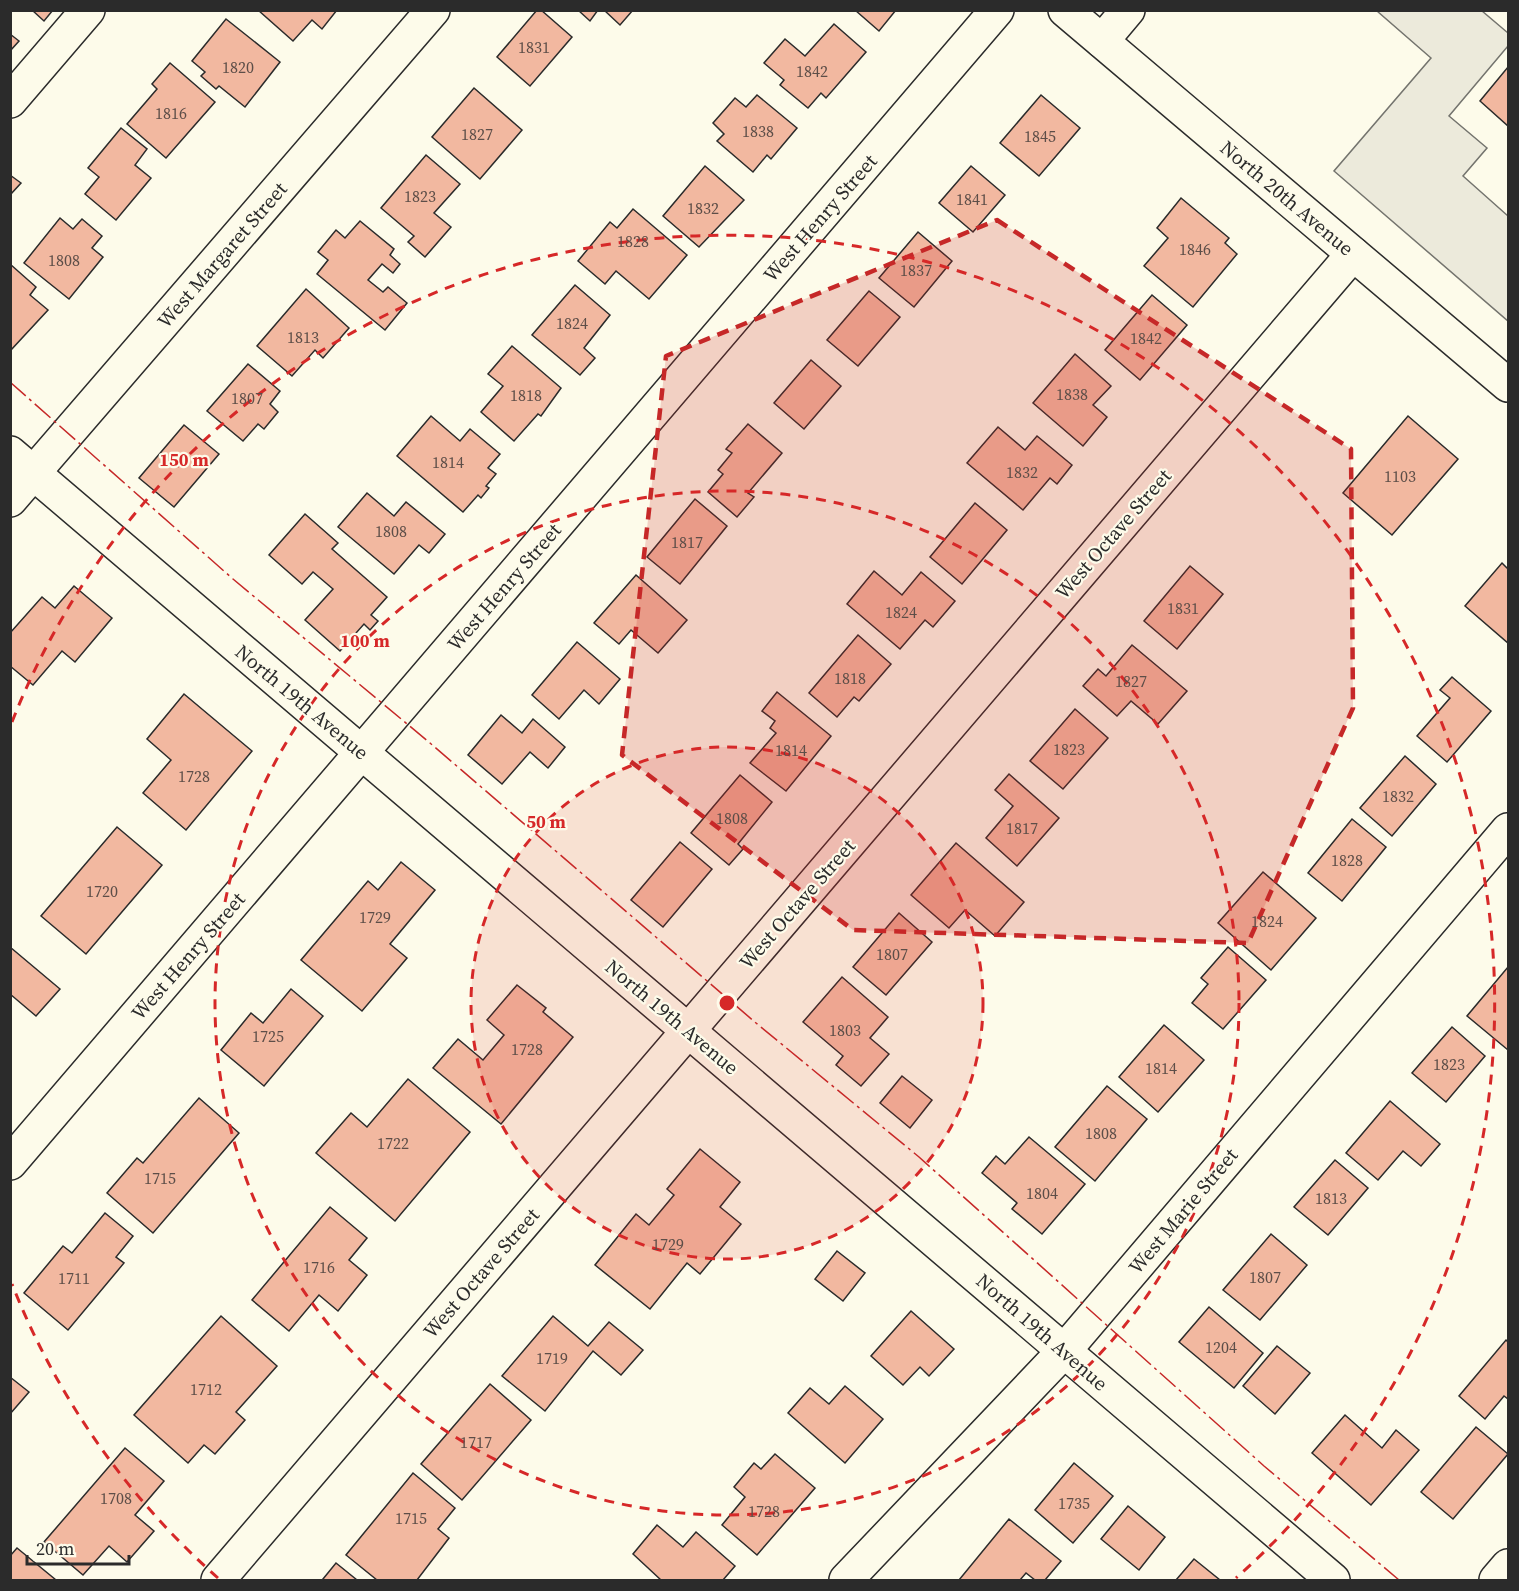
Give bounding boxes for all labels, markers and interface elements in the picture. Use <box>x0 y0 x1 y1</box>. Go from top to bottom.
house number: 1831 <box>518 36 550 58</box>
house number: 1820 <box>222 56 254 78</box>
house number: 1842 <box>796 60 828 82</box>
house number: 1816 <box>155 102 187 124</box>
house number: 1838 <box>742 120 774 142</box>
house number: 1827 <box>461 123 493 145</box>
house number: 1845 <box>1024 125 1056 147</box>
street label: North 20th Avenue <box>1214 134 1360 262</box>
street label: West Henry Street <box>757 148 884 288</box>
street label: West Margaret Street <box>151 176 294 334</box>
house number: 1823 <box>404 185 436 207</box>
house number: 1841 <box>956 188 988 210</box>
house number: 1832 <box>687 197 719 219</box>
house number: 1828 <box>617 230 649 252</box>
house number: 1846 <box>1179 238 1211 260</box>
house number: 1808 <box>48 249 80 271</box>
house number: 1837 <box>900 259 932 281</box>
house number: 1824 <box>556 312 588 334</box>
house number: 1813 <box>287 326 319 348</box>
house number: 1842 <box>1130 327 1162 349</box>
house number: 1838 <box>1056 383 1088 405</box>
house number: 1818 <box>510 384 542 406</box>
house number: 1807 <box>231 387 263 409</box>
text: 150 m <box>159 447 209 472</box>
house number: 1814 <box>432 451 464 473</box>
house number: 1832 <box>1006 461 1038 483</box>
street label: West Octave Street <box>1049 462 1178 605</box>
house number: 1103 <box>1384 465 1416 487</box>
street label: West Henry Street <box>441 517 568 657</box>
house number: 1808 <box>375 520 407 542</box>
house number: 1817 <box>671 531 703 553</box>
house number: 1831 <box>1167 597 1199 619</box>
house number: 1824 <box>885 601 917 623</box>
text: 100 m <box>340 628 390 653</box>
street label: North 19th Avenue <box>229 638 375 766</box>
house number: 1818 <box>834 667 866 689</box>
house number: 1827 <box>1115 670 1147 692</box>
house number: 1823 <box>1053 738 1085 760</box>
house number: 1814 <box>775 739 807 761</box>
house number: 1728 <box>178 765 210 787</box>
house number: 1832 <box>1382 785 1414 807</box>
house number: 1808 <box>716 807 748 829</box>
text: 50 m <box>526 809 566 834</box>
house number: 1817 <box>1006 817 1038 839</box>
street label: West Octave Street <box>733 832 862 975</box>
house number: 1828 <box>1331 849 1363 871</box>
house number: 1720 <box>86 880 118 902</box>
street label: West Henry Street <box>125 886 252 1026</box>
house number: 1729 <box>359 906 391 928</box>
house number: 1824 <box>1251 910 1283 932</box>
house number: 1807 <box>876 943 908 965</box>
street label: North 19th Avenue <box>599 953 745 1081</box>
centre of rings <box>717 993 737 1013</box>
house number: 1803 <box>829 1019 861 1041</box>
house number: 1725 <box>252 1025 284 1047</box>
house number: 1728 <box>511 1038 543 1060</box>
house number: 1823 <box>1433 1053 1465 1075</box>
house number: 1814 <box>1145 1057 1177 1079</box>
house number: 1808 <box>1085 1122 1117 1144</box>
house number: 1722 <box>377 1132 409 1154</box>
street label: West Marie Street <box>1122 1142 1244 1280</box>
house number: 1715 <box>144 1167 176 1189</box>
house number: 1804 <box>1026 1182 1058 1204</box>
house number: 1813 <box>1315 1187 1347 1209</box>
street label: West Octave Street <box>417 1201 546 1344</box>
house number: 1729 <box>652 1233 684 1255</box>
house number: 1716 <box>303 1256 335 1278</box>
house number: 1807 <box>1249 1266 1281 1288</box>
house number: 1711 <box>58 1267 90 1289</box>
street label: North 19th Avenue <box>970 1267 1114 1397</box>
house number: 1204 <box>1205 1336 1237 1358</box>
house number: 1719 <box>536 1347 568 1369</box>
house number: 1712 <box>190 1378 222 1400</box>
house number: 1717 <box>460 1431 492 1453</box>
house number: 1708 <box>100 1487 132 1509</box>
house number: 1735 <box>1058 1492 1090 1514</box>
house number: 1728 <box>748 1500 780 1522</box>
house number: 1715 <box>395 1507 427 1529</box>
scale bar <box>27 1528 129 1566</box>
text: 20 m <box>36 1536 74 1561</box>

